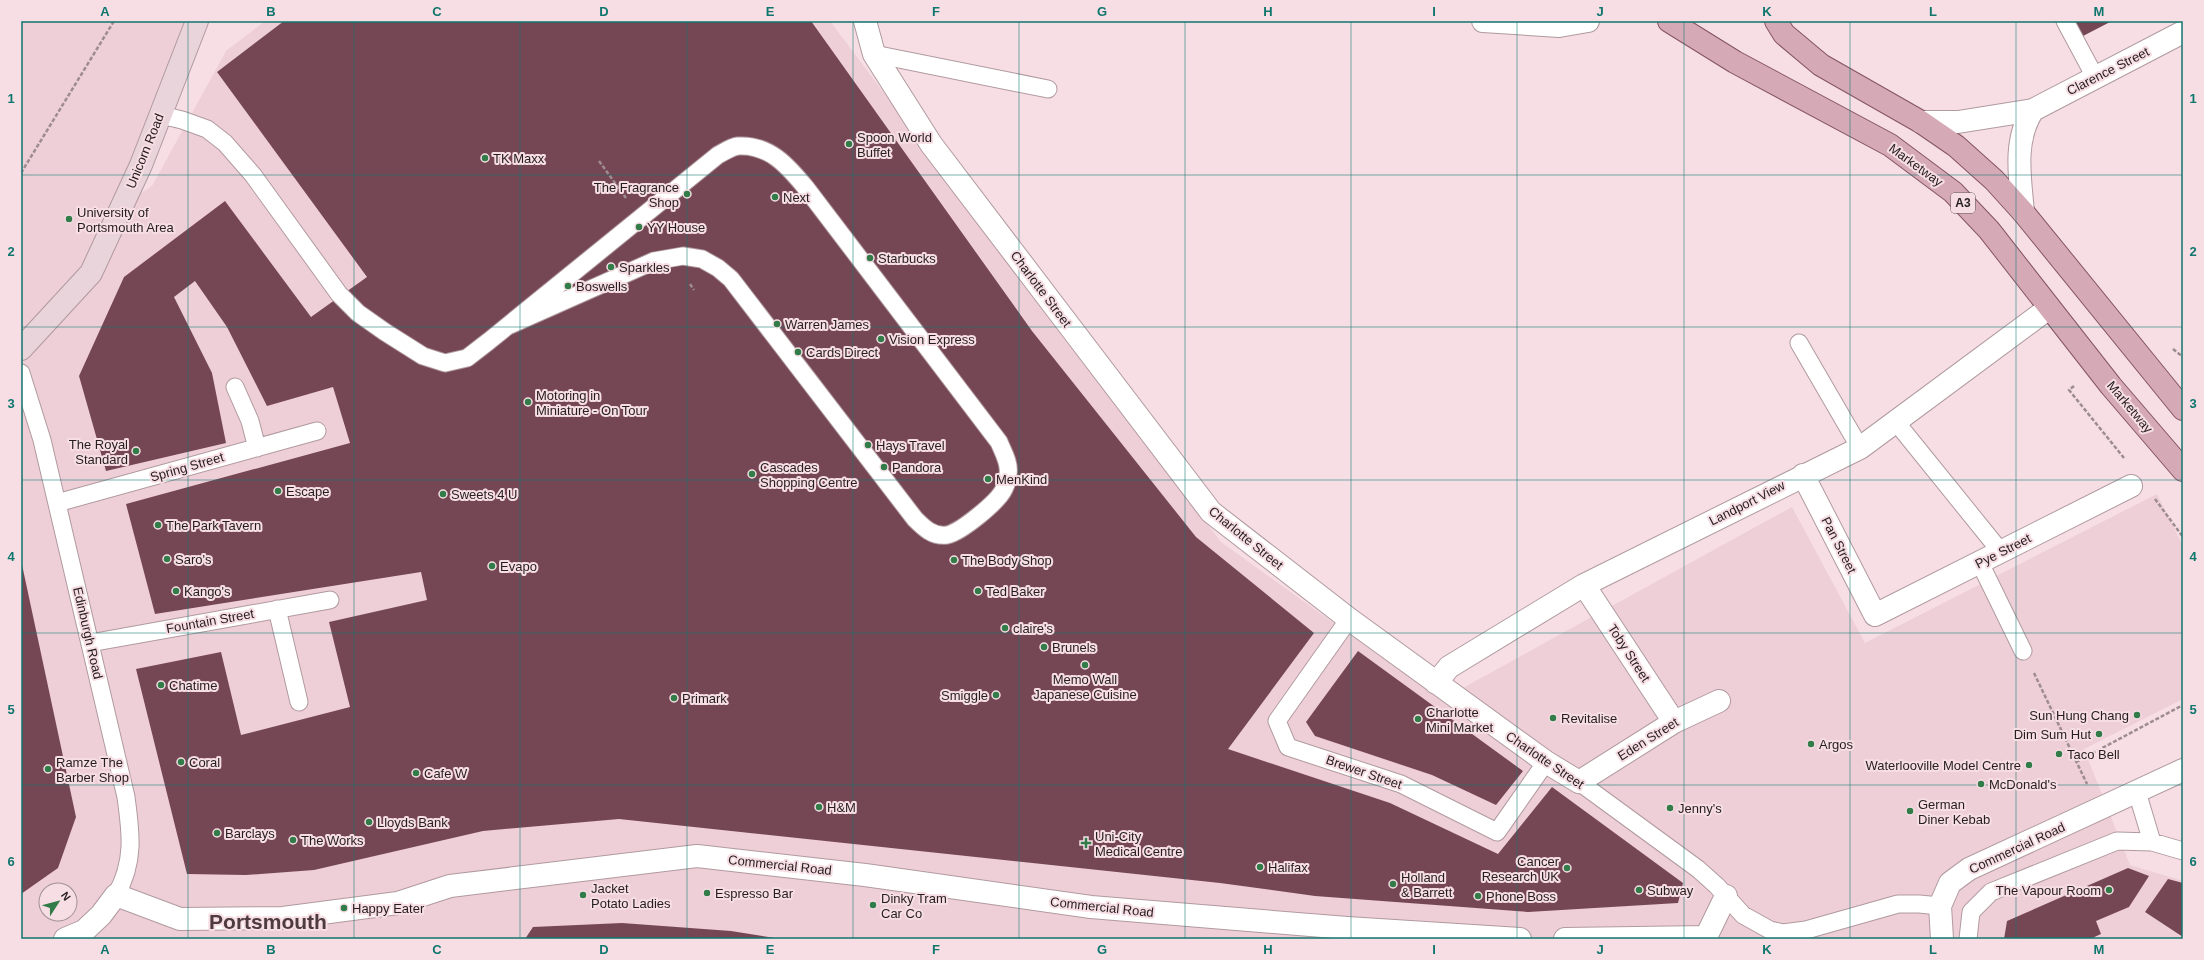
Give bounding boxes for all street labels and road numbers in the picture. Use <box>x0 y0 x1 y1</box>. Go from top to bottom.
street label: Clarence Street <box>2064 44 2152 98</box>
street label: Unicorn Road <box>123 111 167 191</box>
street label: Marketway <box>1886 140 1946 190</box>
road number: A3 <box>1951 193 1975 213</box>
street label: Charlotte Street <box>1008 248 1075 330</box>
street label: Marketway <box>2104 378 2156 436</box>
street label: Spring Street <box>148 449 226 485</box>
street label: Landport View <box>1707 477 1788 528</box>
street label: Charlotte Street <box>1206 504 1286 573</box>
street label: Pan Street <box>1818 514 1860 576</box>
street label: Pye Street <box>1973 530 2034 571</box>
street label: Edinburgh Road <box>70 586 106 680</box>
street label: Fountain Street <box>165 606 255 636</box>
street label: Toby Street <box>1605 621 1653 685</box>
street label: Eden Street <box>1615 714 1681 764</box>
street label: Charlotte Street <box>1503 728 1587 792</box>
street label: Brewer Street <box>1324 752 1404 792</box>
street label: Commercial Road <box>1967 819 2067 877</box>
street label: Commercial Road <box>727 852 833 878</box>
street label: Commercial Road <box>1049 894 1155 920</box>

